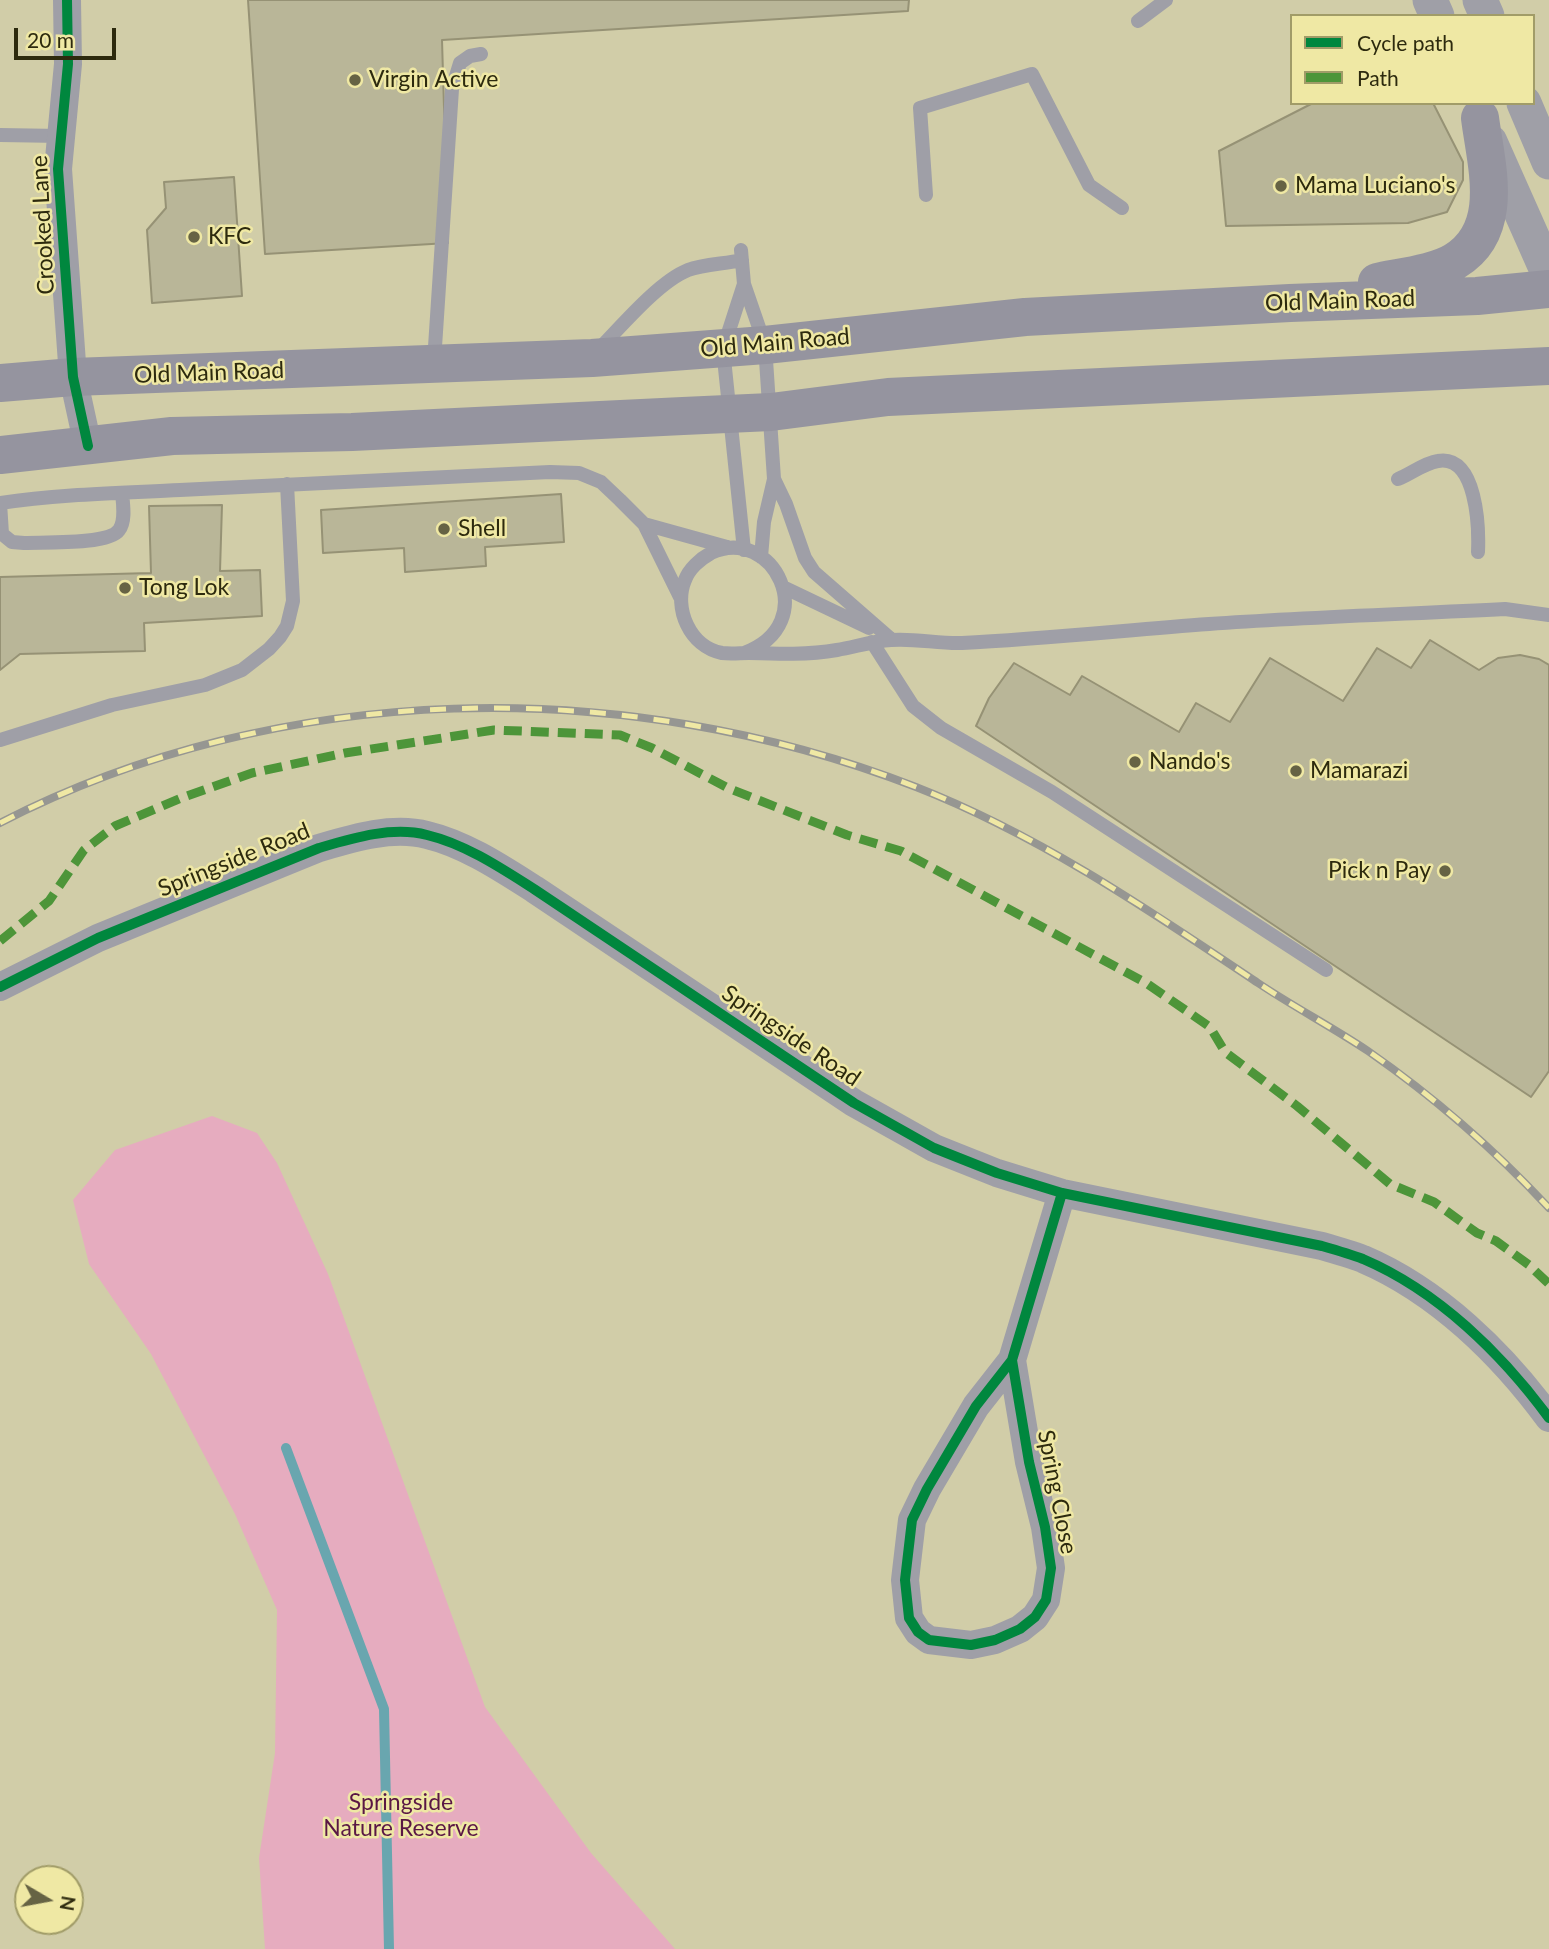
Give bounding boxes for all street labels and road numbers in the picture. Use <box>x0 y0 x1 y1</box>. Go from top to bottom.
street label: Crooked Lane <box>26 155 60 295</box>
street label: Old Main Road <box>1265 285 1415 317</box>
street label: Old Main Road <box>699 323 851 363</box>
street label: Old Main Road <box>134 357 284 389</box>
street label: Springside Road <box>154 817 314 903</box>
street label: Springside Road <box>716 979 866 1093</box>
street label: Spring Close <box>1031 1428 1083 1556</box>

